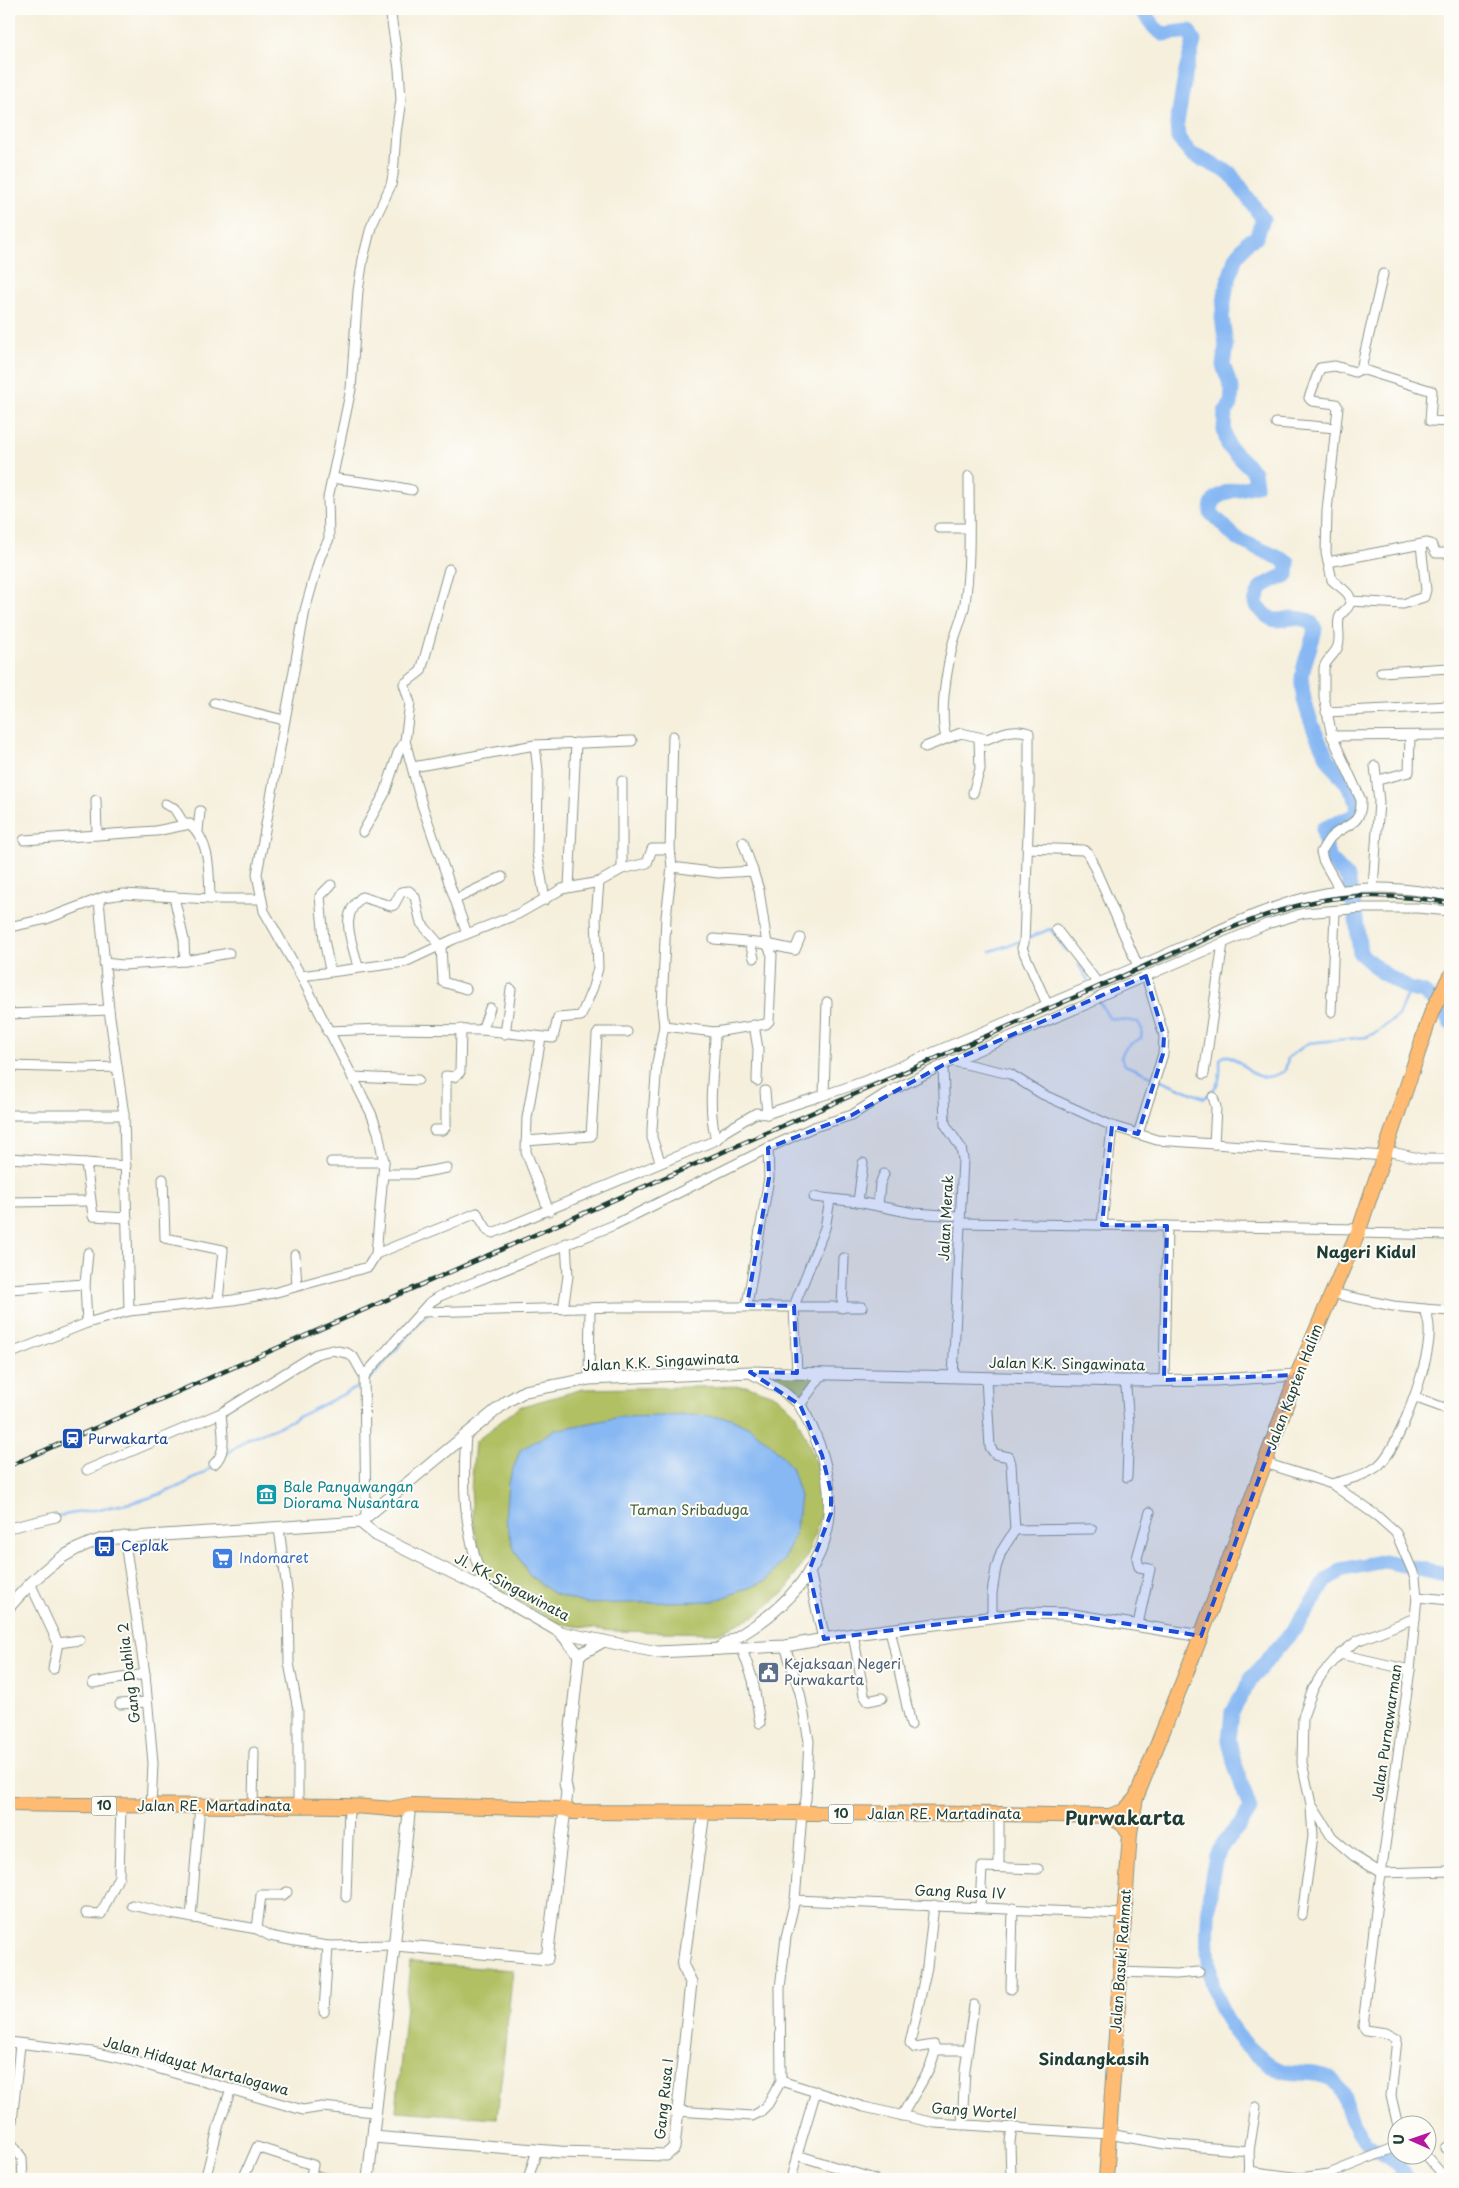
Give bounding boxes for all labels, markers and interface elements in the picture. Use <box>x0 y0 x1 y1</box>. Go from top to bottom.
street label: Jalan Merak <box>933 1174 958 1262</box>
district label: Nageri Kidul <box>1316 1239 1416 1263</box>
street label: Jalan Kapten Halim <box>1260 1321 1327 1453</box>
street label: Jalan K.K. Singawinata <box>582 1347 740 1376</box>
street label: Jalan K.K. Singawinata <box>989 1352 1146 1375</box>
station icon: Purwakarta <box>60 1427 84 1451</box>
place label: Purwakarta <box>88 1428 168 1449</box>
place label: Bale Panyawangan Diorama Nusantara <box>283 1476 419 1513</box>
museum icon: Bale Panyawangan Diorama Nusantara <box>255 1483 279 1507</box>
park label: Taman Sribaduga <box>630 1499 749 1520</box>
bus stop icon: Ceplak <box>93 1534 117 1558</box>
place label: Ceplak <box>121 1535 169 1556</box>
supermarket icon: Indomaret <box>211 1546 235 1570</box>
place label: Indomaret <box>239 1547 309 1568</box>
street label: Jl. KK.Singawinata <box>451 1547 574 1626</box>
street label: Gang Dahlia 2 <box>112 1622 145 1725</box>
place label: Kejaksaan Negeri Purwakarta <box>784 1653 901 1690</box>
public building icon: Kejaksaan Negeri Purwakarta <box>756 1660 780 1684</box>
street label: Jalan Purnawarman <box>1366 1663 1407 1803</box>
street label: Jalan RE. Martadinata <box>137 1795 291 1816</box>
road number: 10 <box>92 1796 116 1815</box>
street label: Jalan RE. Martadinata <box>867 1803 1021 1824</box>
district label: Purwakarta <box>1065 1803 1185 1831</box>
road number: 10 <box>828 1805 854 1824</box>
street label: Gang Rusa IV <box>914 1879 1006 1904</box>
street label: Jalan Basuki Rahmat <box>1105 1888 1136 2034</box>
street label: Jalan Hidayat Martalogawa <box>101 2031 292 2100</box>
district label: Sindangkasih <box>1039 2046 1149 2070</box>
street label: Gang Rusa I <box>649 2057 678 2140</box>
street label: Gang Wortel <box>931 2097 1017 2124</box>
north arrow <box>1386 2116 1436 2166</box>
text: U <box>1388 2134 1409 2145</box>

